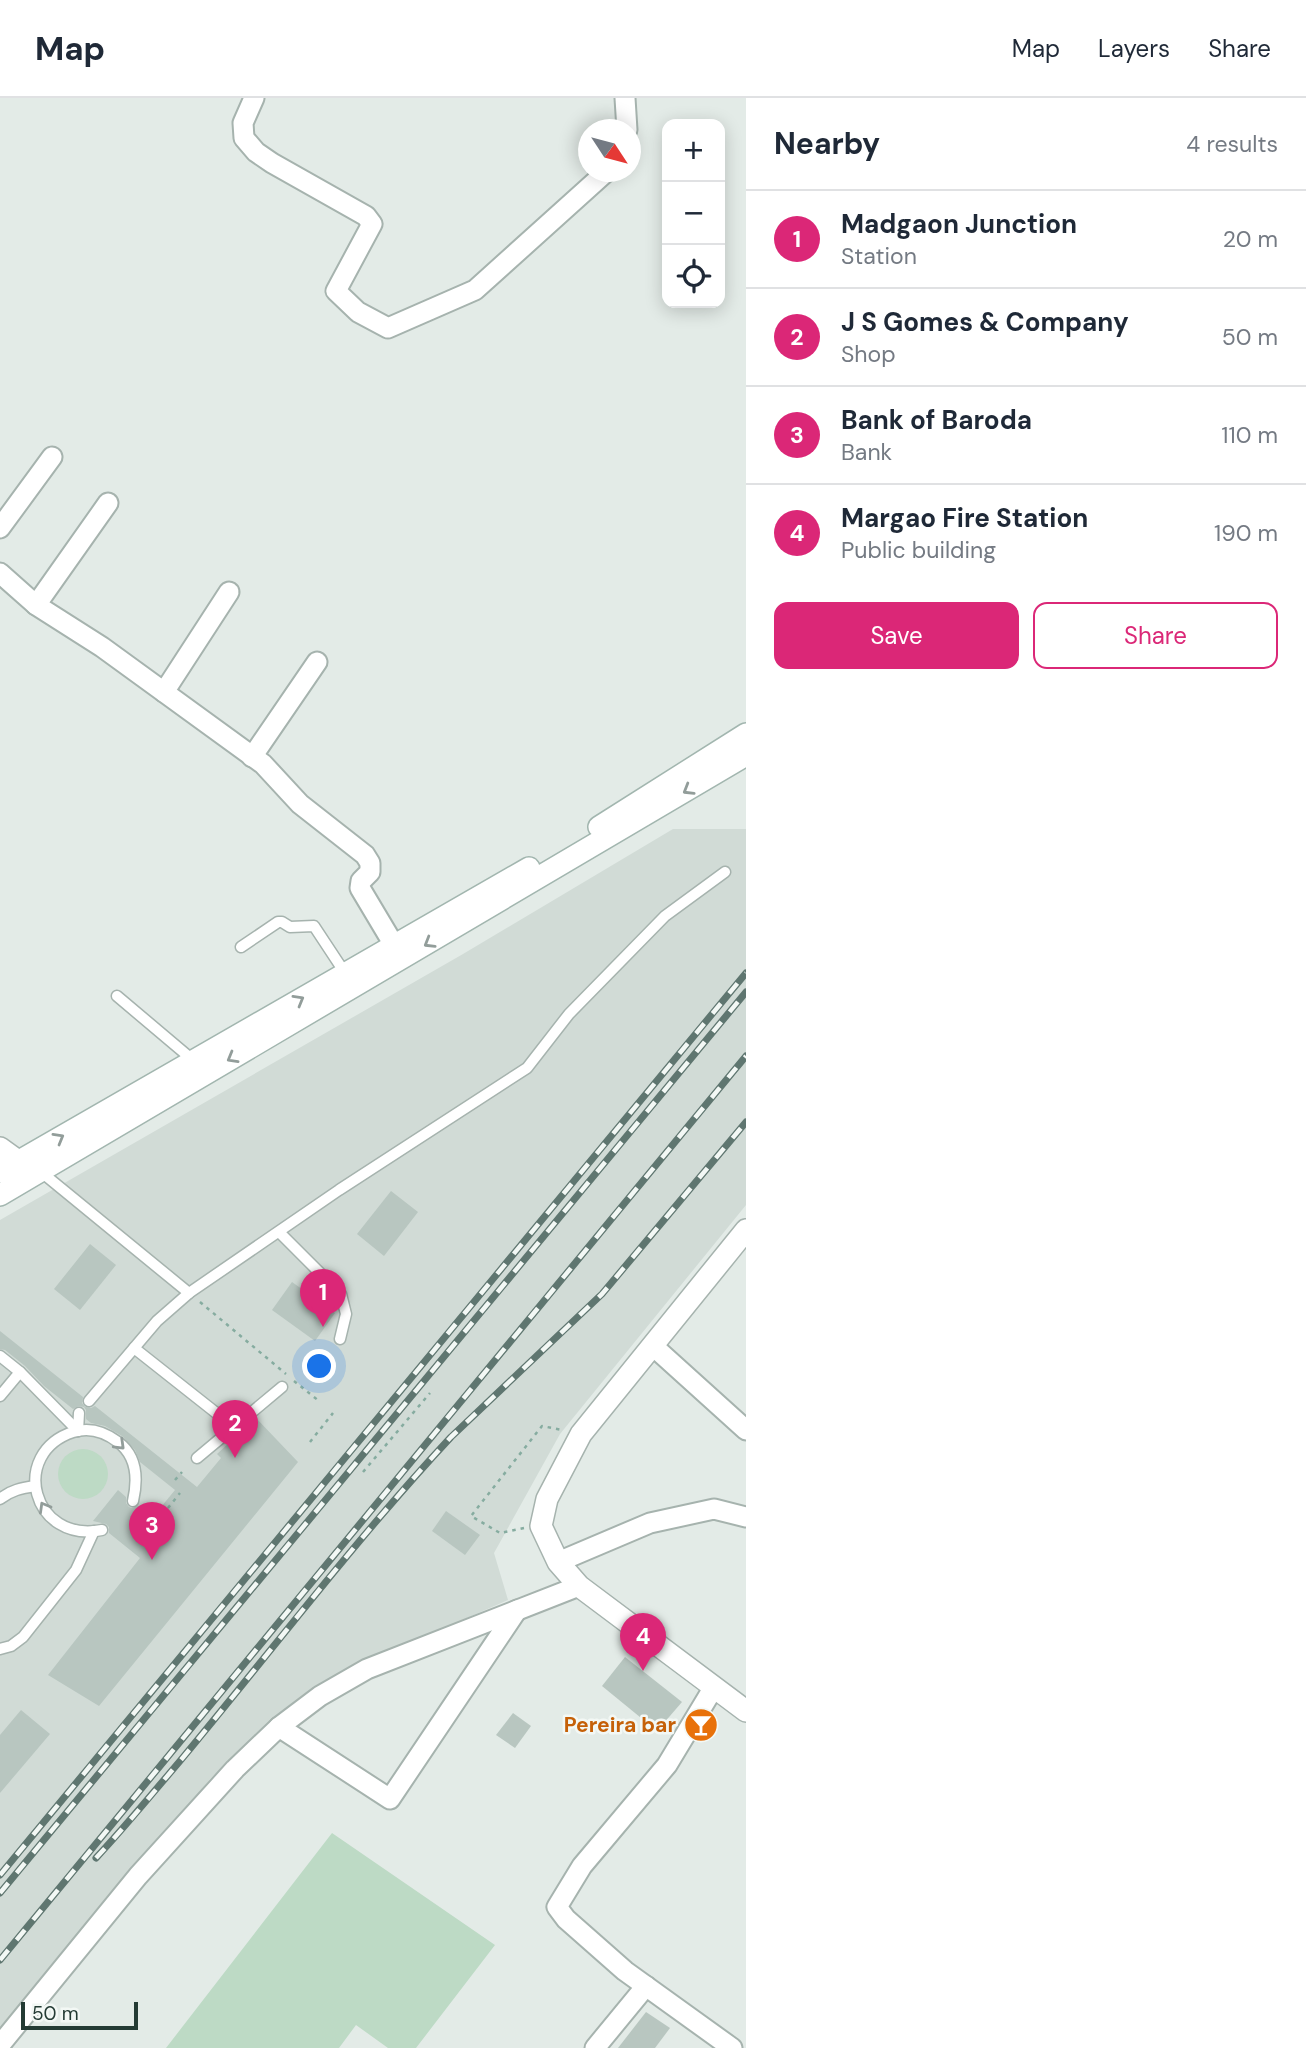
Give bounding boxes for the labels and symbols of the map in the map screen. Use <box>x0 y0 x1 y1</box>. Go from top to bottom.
north arrow <box>578 119 641 182</box>
one-way arrow <box>682 782 695 795</box>
one-way arrow <box>423 935 436 948</box>
one-way arrow <box>291 995 304 1008</box>
one-way arrow <box>227 1050 240 1063</box>
one-way arrow <box>52 1133 64 1146</box>
pin: 1 <box>300 1269 346 1327</box>
your location <box>302 1349 336 1383</box>
pin: 2 <box>212 1400 258 1458</box>
one-way arrow <box>112 1437 125 1449</box>
one-way arrow <box>39 1501 52 1514</box>
pin: 3 <box>129 1502 175 1560</box>
pin: 4 <box>620 1613 666 1671</box>
bar icon: Pereira bar <box>682 1706 720 1744</box>
place label: Pereira bar <box>564 1711 676 1739</box>
scale bar <box>21 1999 138 2031</box>

